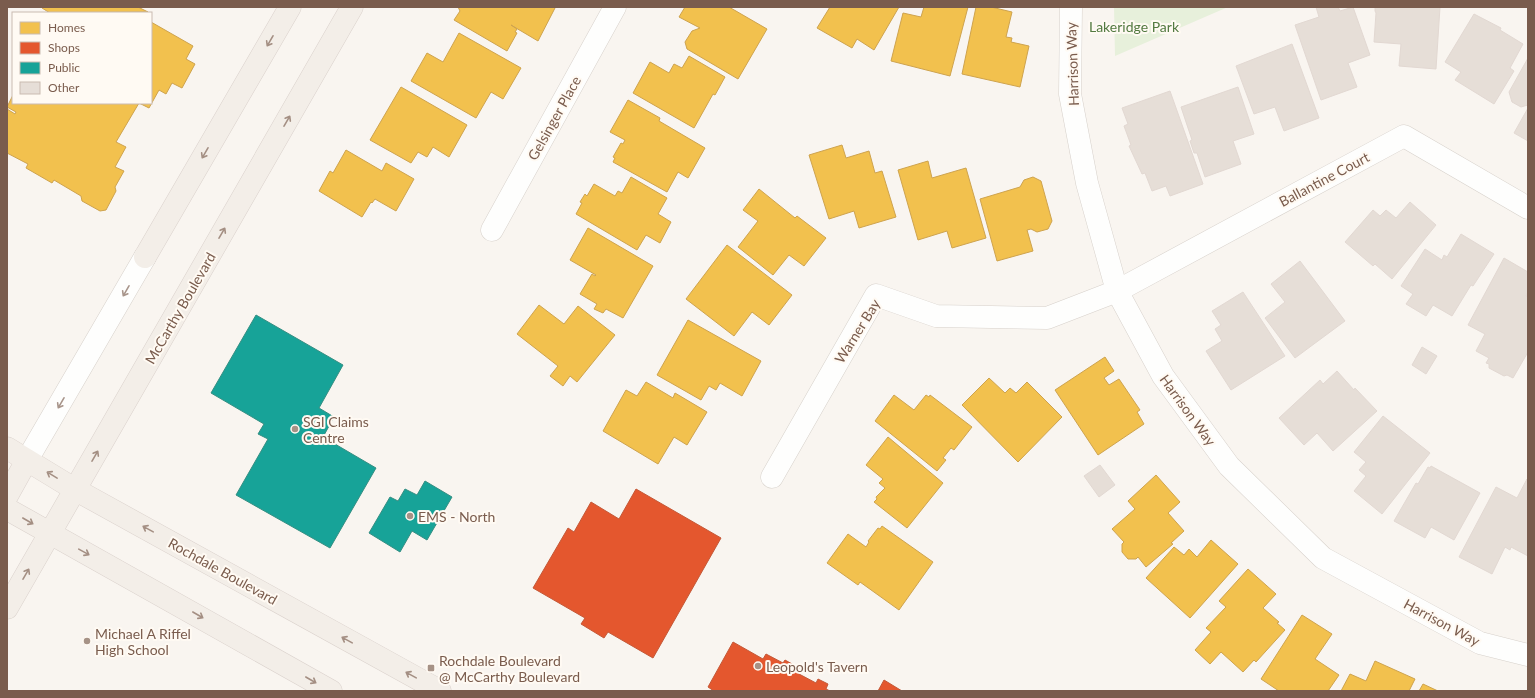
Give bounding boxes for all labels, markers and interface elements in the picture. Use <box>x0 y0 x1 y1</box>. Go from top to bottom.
legend <box>12 12 152 104</box>
park label: Lakeridge Park <box>1089 18 1180 35</box>
text: Homes <box>48 20 85 35</box>
street label: Harrison Way <box>1062 21 1082 106</box>
one-way arrow <box>266 35 274 47</box>
text: Shops <box>48 40 80 55</box>
text: Public <box>48 60 80 75</box>
street label: Gelsinger Place <box>524 73 584 163</box>
text: Other <box>48 80 80 95</box>
one-way arrow <box>284 115 292 127</box>
one-way arrow <box>201 147 209 159</box>
street label: Ballantine Court <box>1276 148 1372 210</box>
one-way arrow <box>219 228 227 240</box>
street label: McCarthy Boulevard <box>141 249 219 367</box>
one-way arrow <box>121 285 129 297</box>
street label: Warner Bay <box>831 295 884 366</box>
street label: Harrison Way <box>1156 371 1220 450</box>
one-way arrow <box>56 397 64 409</box>
place label: SGI Claims Centre <box>303 413 369 446</box>
marker: SGI Claims Centre <box>290 424 300 434</box>
one-way arrow <box>92 450 100 462</box>
one-way arrow <box>47 471 58 479</box>
place label: EMS - North <box>418 508 495 525</box>
marker: EMS - North <box>405 511 415 521</box>
one-way arrow <box>22 518 34 526</box>
one-way arrow <box>142 525 154 533</box>
street label: Rochdale Boulevard <box>166 534 280 608</box>
one-way arrow <box>78 549 90 557</box>
one-way arrow <box>23 568 31 580</box>
street label: Harrison Way <box>1401 595 1484 650</box>
one-way arrow <box>192 612 204 620</box>
place label: Michael A Riffel High School <box>95 625 191 658</box>
one-way arrow <box>341 635 353 643</box>
marker: Michael A Riffel High School <box>82 636 92 646</box>
place label: Rochdale Boulevard @ McCarthy Boulevard <box>439 652 580 685</box>
place label: Leopold's Tavern <box>766 658 868 675</box>
marker: Leopold's Tavern <box>753 661 763 671</box>
marker: Rochdale Boulevard @ McCarthy Boulevard <box>426 663 436 673</box>
one-way arrow <box>405 670 417 678</box>
one-way arrow <box>305 676 317 684</box>

